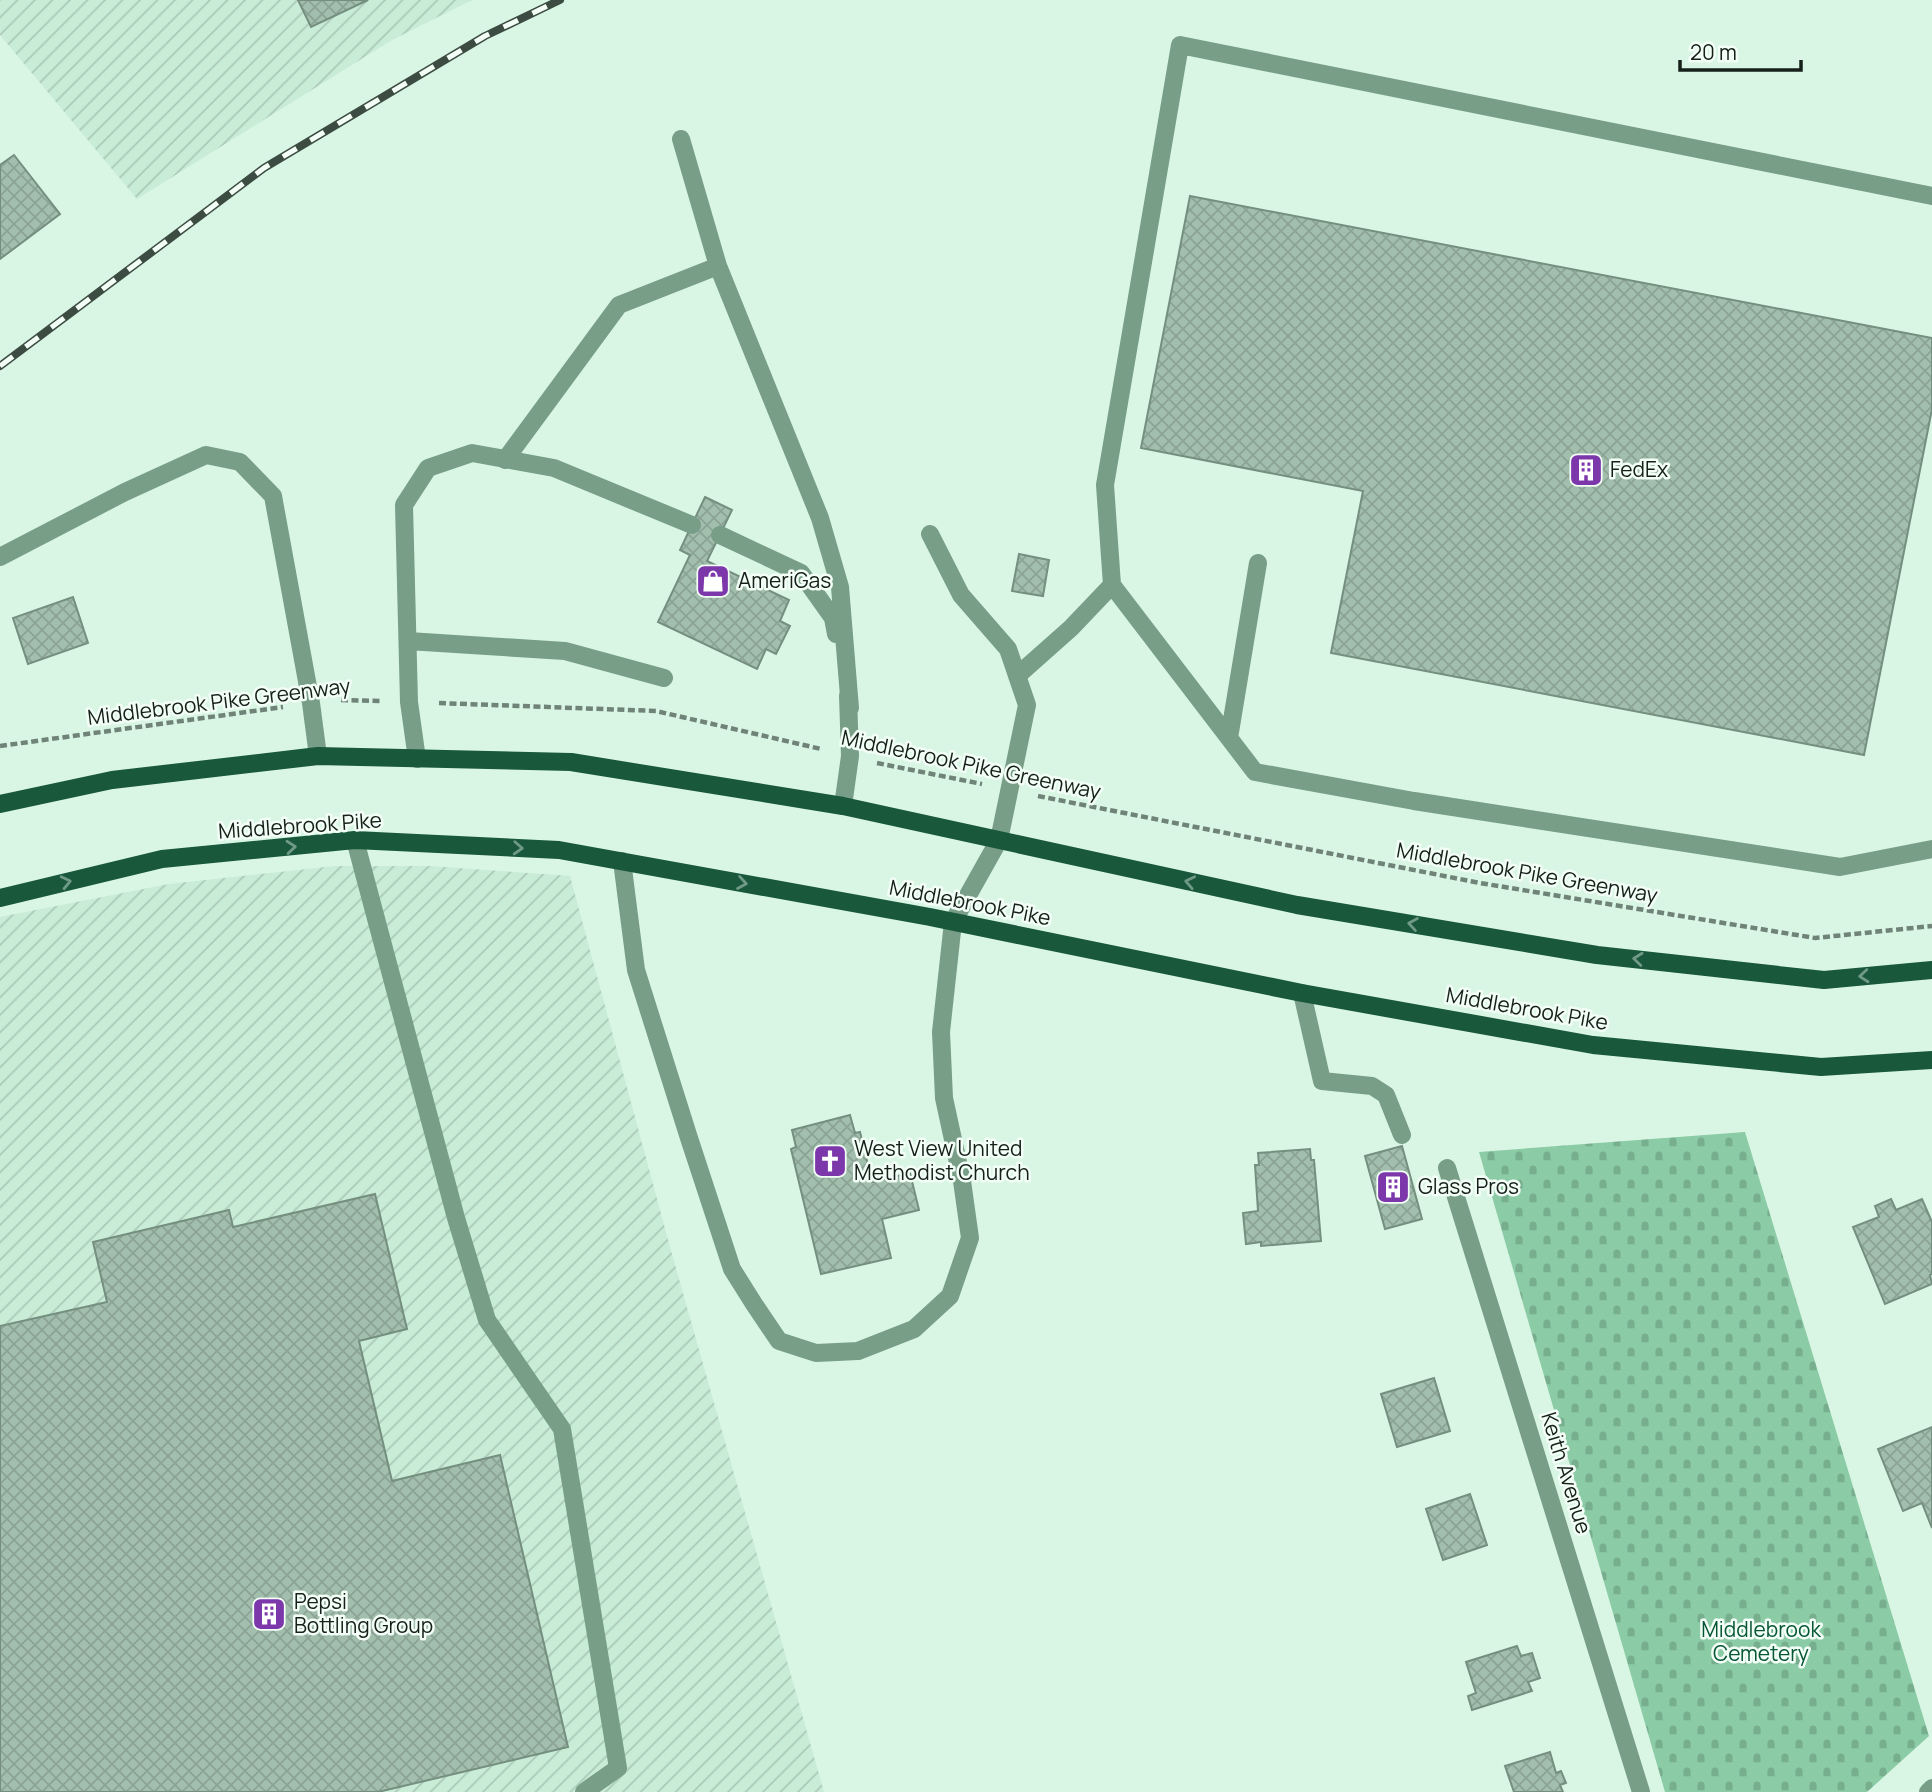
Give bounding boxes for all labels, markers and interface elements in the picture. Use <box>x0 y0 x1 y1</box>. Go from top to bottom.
scale bar <box>1680 28 1801 72</box>
text: 20 m <box>1690 38 1737 66</box>
building icon: FedEx <box>1567 451 1605 489</box>
place label: FedEx <box>1610 455 1668 483</box>
shop icon: AmeriGas <box>694 562 732 600</box>
place label: AmeriGas <box>738 566 831 594</box>
street label: Middlebrook Pike Greenway <box>86 671 352 731</box>
street label: Middlebrook Pike Greenway <box>839 723 1104 805</box>
street label: Middlebrook Pike <box>217 805 383 845</box>
street label: Middlebrook Pike Greenway <box>1394 835 1660 909</box>
one-way arrow <box>285 840 296 855</box>
one-way arrow <box>512 841 523 856</box>
street label: Middlebrook Pike <box>887 873 1053 931</box>
one-way arrow <box>736 875 748 890</box>
one-way arrow <box>1184 875 1196 890</box>
one-way arrow <box>60 876 72 890</box>
one-way arrow <box>1407 917 1419 932</box>
one-way arrow <box>1632 952 1644 967</box>
one-way arrow <box>1858 968 1869 983</box>
street label: Middlebrook Pike <box>1444 980 1610 1036</box>
place label: West View United Methodist Church <box>854 1134 1030 1186</box>
church icon: West View United Methodist Church <box>811 1142 849 1180</box>
building icon: Glass Pros <box>1374 1168 1412 1206</box>
place label: Glass Pros <box>1418 1172 1519 1200</box>
street label: Keith Avenue <box>1535 1408 1599 1537</box>
place label: Pepsi Bottling Group <box>294 1587 433 1639</box>
building icon: Pepsi Bottling Group <box>250 1595 288 1633</box>
park label: Middlebrook Cemetery <box>1701 1615 1821 1667</box>

